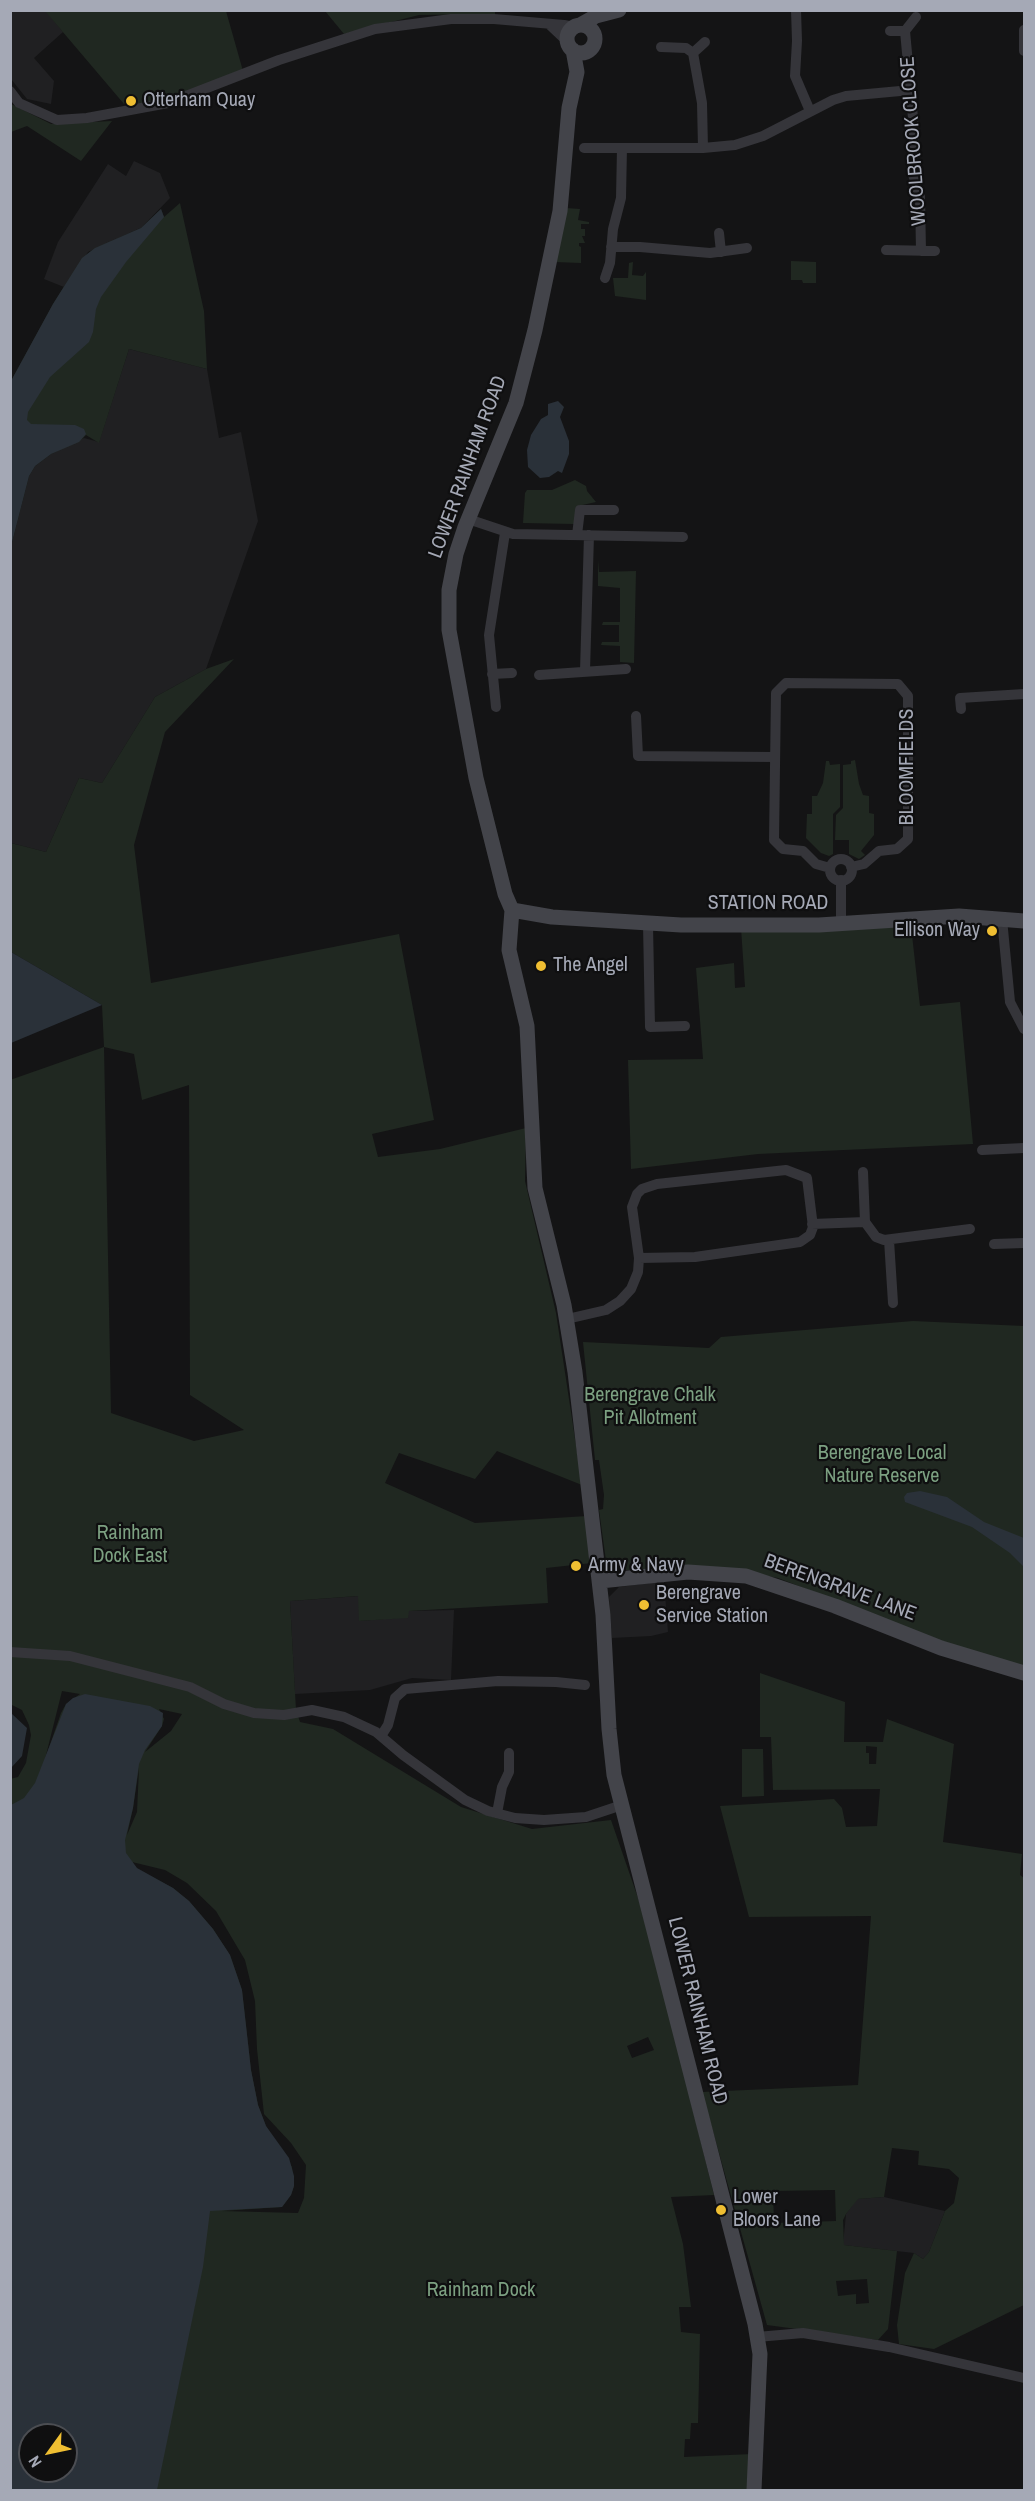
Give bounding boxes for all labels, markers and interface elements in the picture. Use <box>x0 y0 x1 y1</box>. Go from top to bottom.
street label: WOOLBROOK CLOSE <box>896 56 932 226</box>
place label: Otterham Quay <box>143 89 255 113</box>
marker: Otterham Quay <box>124 94 138 108</box>
street label: LOWER RAINHAM ROAD <box>424 373 512 561</box>
street label: BLOOMFIELDS <box>896 709 920 825</box>
street label: STATION ROAD <box>708 892 828 916</box>
place label: Ellison Way <box>894 919 980 943</box>
marker: Ellison Way <box>985 924 999 938</box>
place label: The Angel <box>553 954 628 978</box>
marker: The Angel <box>534 959 548 973</box>
park label: Berengrave Chalk Pit Allotment <box>584 1384 716 1431</box>
park label: Berengrave Local Nature Reserve <box>818 1442 946 1489</box>
park label: Rainham Dock East <box>93 1522 167 1569</box>
street label: BERENGRAVE LANE <box>761 1549 919 1627</box>
place label: Army & Navy <box>588 1554 684 1578</box>
marker: Army & Navy <box>569 1559 583 1573</box>
place label: Berengrave Service Station <box>656 1582 768 1629</box>
marker: Berengrave Service Station <box>637 1598 651 1612</box>
street label: LOWER RAINHAM ROAD <box>662 1915 732 2107</box>
place label: Lower Bloors Lane <box>733 2186 821 2233</box>
marker: Lower Bloors Lane <box>714 2203 728 2217</box>
park label: Rainham Dock <box>427 2279 535 2303</box>
north arrow <box>18 2423 78 2483</box>
text: N <box>23 2452 46 2472</box>

